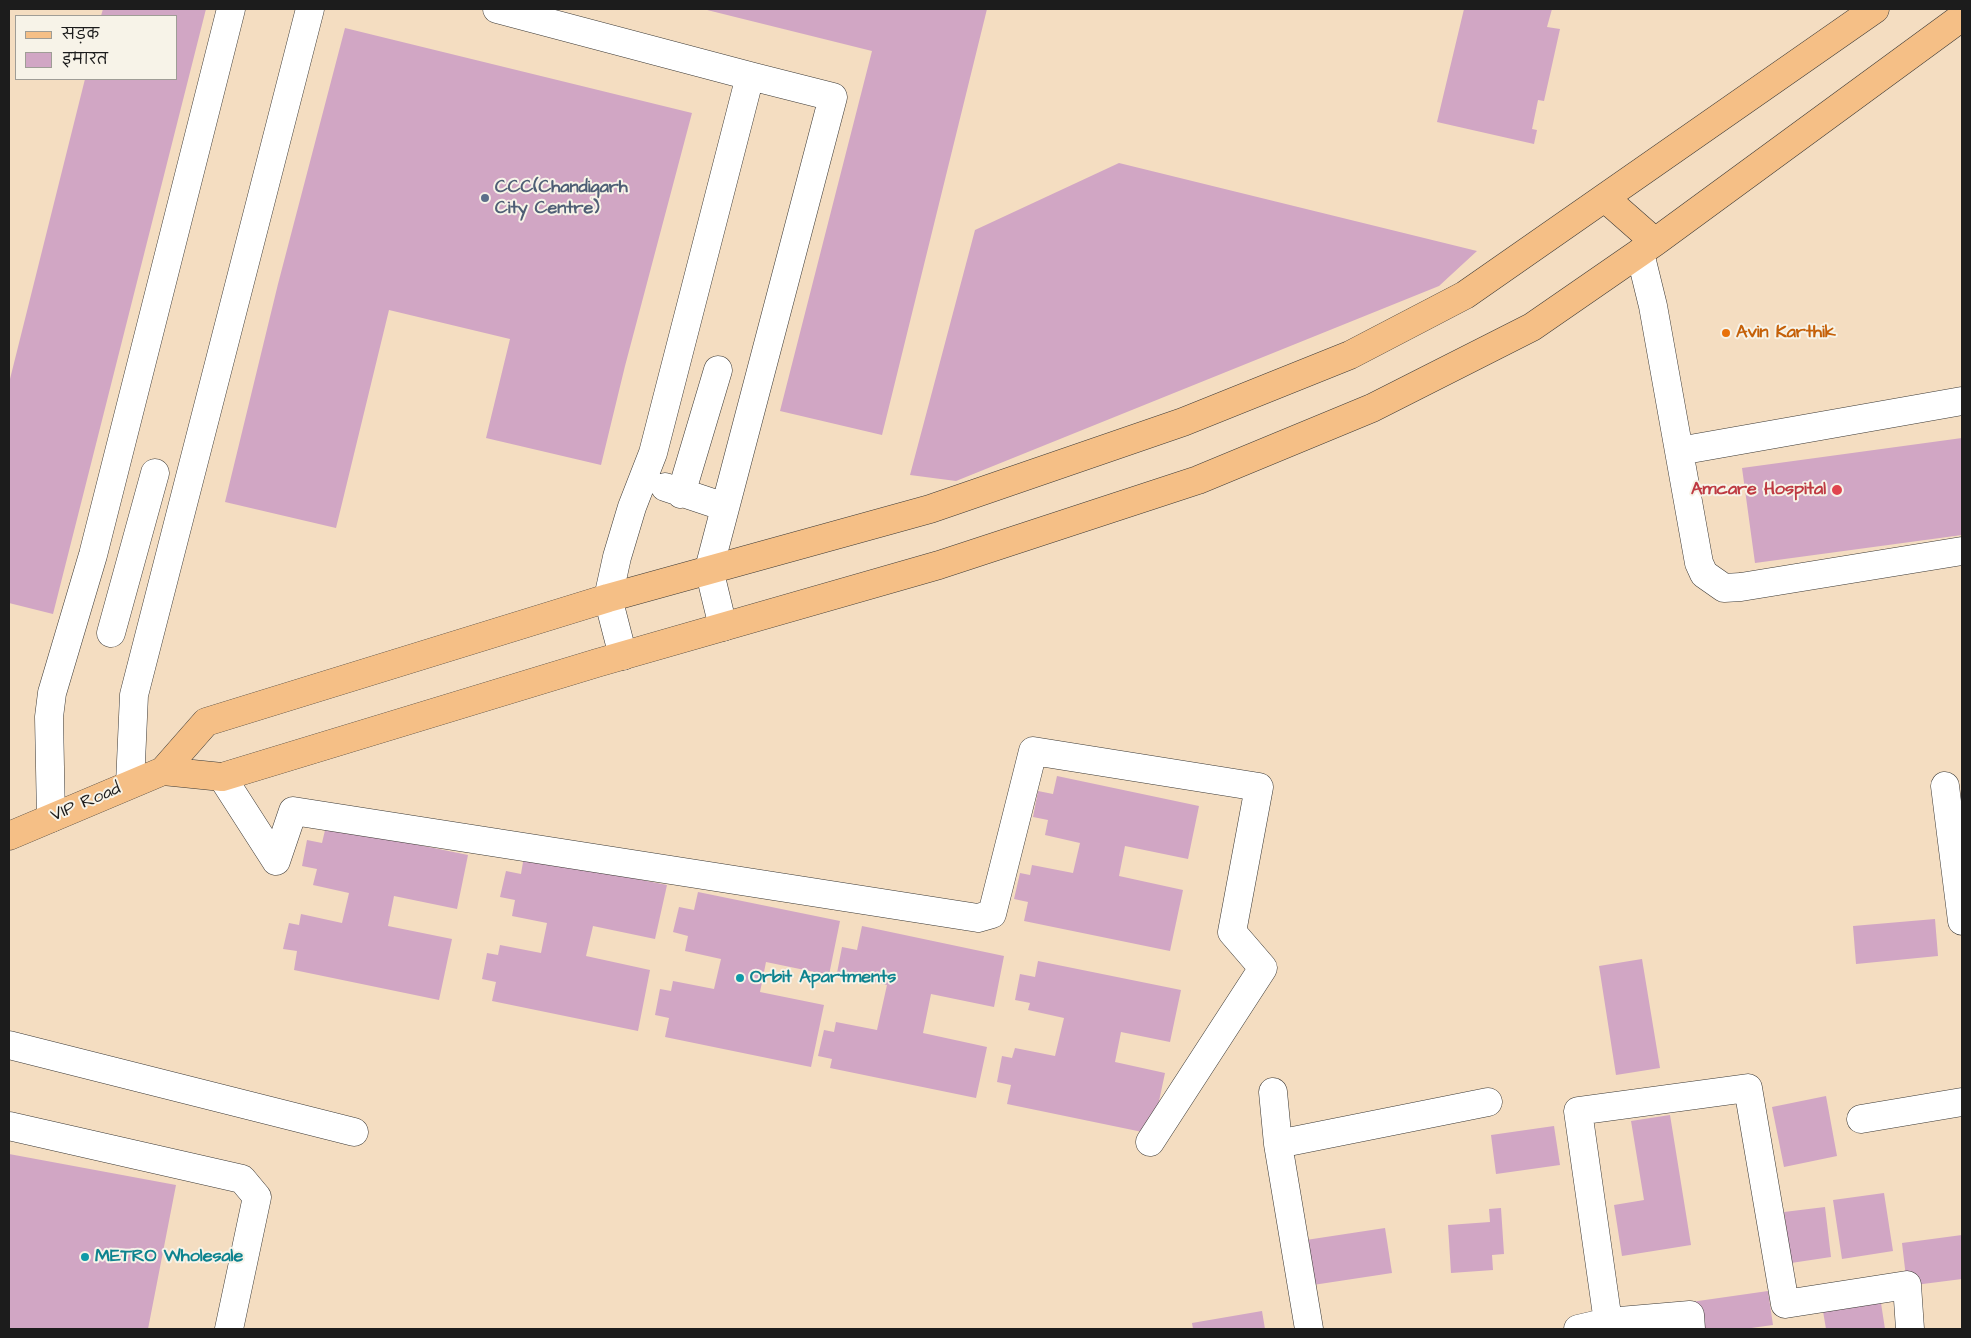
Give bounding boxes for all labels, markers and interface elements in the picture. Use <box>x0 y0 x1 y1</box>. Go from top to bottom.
legend <box>15 15 178 80</box>
text: सड़क <box>62 24 99 45</box>
text: इमारत <box>62 49 108 70</box>
place label: CCC(Chandigarh City Centre) <box>495 177 628 220</box>
marker: CCC(Chandigarh City Centre) <box>479 192 491 204</box>
place label: Avin Karthik <box>1736 322 1836 344</box>
marker: Avin Karthik <box>1720 327 1732 339</box>
place label: Amcare Hospital <box>1691 479 1826 501</box>
marker: Amcare Hospital <box>1830 483 1844 497</box>
street label: VIP Road <box>48 779 124 827</box>
place label: Orbit Apartments <box>750 967 896 989</box>
marker: Orbit Apartments <box>734 972 746 984</box>
place label: METRO Wholesale <box>95 1246 243 1268</box>
marker: METRO Wholesale <box>79 1251 91 1263</box>

